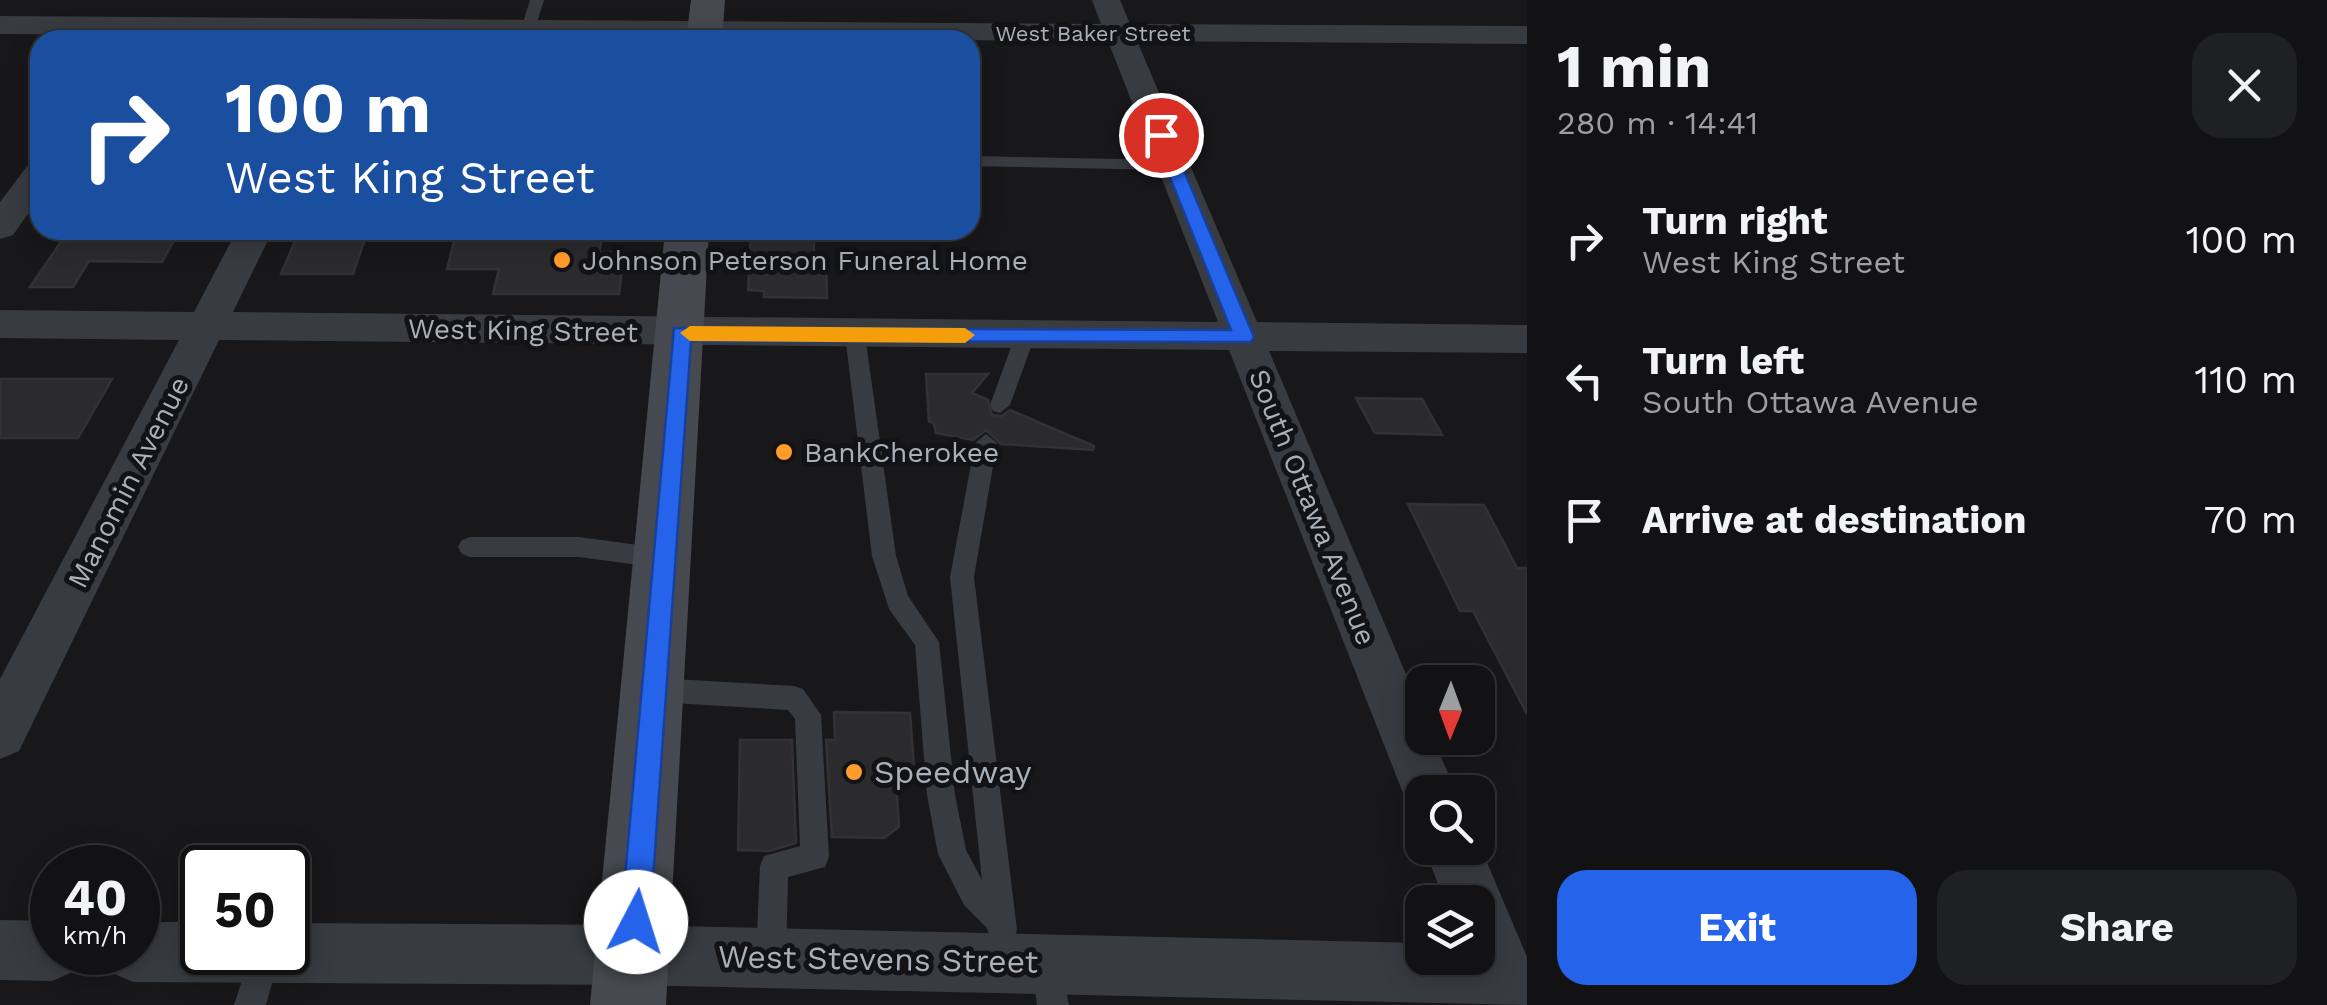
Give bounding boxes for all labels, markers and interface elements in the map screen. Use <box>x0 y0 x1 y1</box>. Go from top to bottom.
street label: West Baker Street <box>995 21 1191 46</box>
text: 1 min <box>1557 31 1711 102</box>
button: close <box>2192 33 2297 138</box>
text: 100 m <box>225 67 431 149</box>
icon: right <box>60 70 190 200</box>
pin <box>1119 93 1204 178</box>
text: 280 m · 14:41 <box>1557 104 1758 142</box>
icon: arrive <box>1134 108 1189 163</box>
text: West King Street <box>225 151 595 204</box>
text: Turn right <box>1642 199 1828 243</box>
icon: right <box>1557 213 1612 268</box>
text: 100 m <box>2186 218 2297 262</box>
text: West King Street <box>1642 243 1905 281</box>
place label: Johnson Peterson Funeral Home <box>582 244 1028 277</box>
marker: Johnson Peterson Funeral Home <box>551 249 573 271</box>
street label: West King Street <box>408 312 639 349</box>
text: Turn left <box>1642 339 1804 383</box>
icon: left <box>1557 353 1612 408</box>
text: 110 m <box>2195 358 2297 402</box>
street label: South Ottawa Avenue <box>1242 364 1383 650</box>
street label: Manomin Avenue <box>61 371 196 593</box>
text: South Ottawa Avenue <box>1642 383 1979 421</box>
place label: BankCherokee <box>804 436 999 469</box>
marker: BankCherokee <box>773 441 795 463</box>
icon: arrive <box>1557 493 1612 548</box>
text: Arrive at destination <box>1642 498 2027 542</box>
text: 70 m <box>2204 498 2297 542</box>
north arrow <box>1405 665 1495 755</box>
map controls <box>1405 665 1495 975</box>
place label: Speedway <box>874 753 1032 791</box>
marker: Speedway <box>843 761 865 783</box>
button: search <box>1405 775 1495 865</box>
speed limit sign: 50 <box>180 845 310 975</box>
text: 40 <box>63 868 127 927</box>
position arrow <box>584 870 688 974</box>
button: Exit <box>1557 870 1917 985</box>
button: Share <box>1937 870 2297 985</box>
button: layers <box>1405 885 1495 975</box>
text: km/h <box>63 921 127 950</box>
street label: West Stevens Street <box>718 937 1038 981</box>

